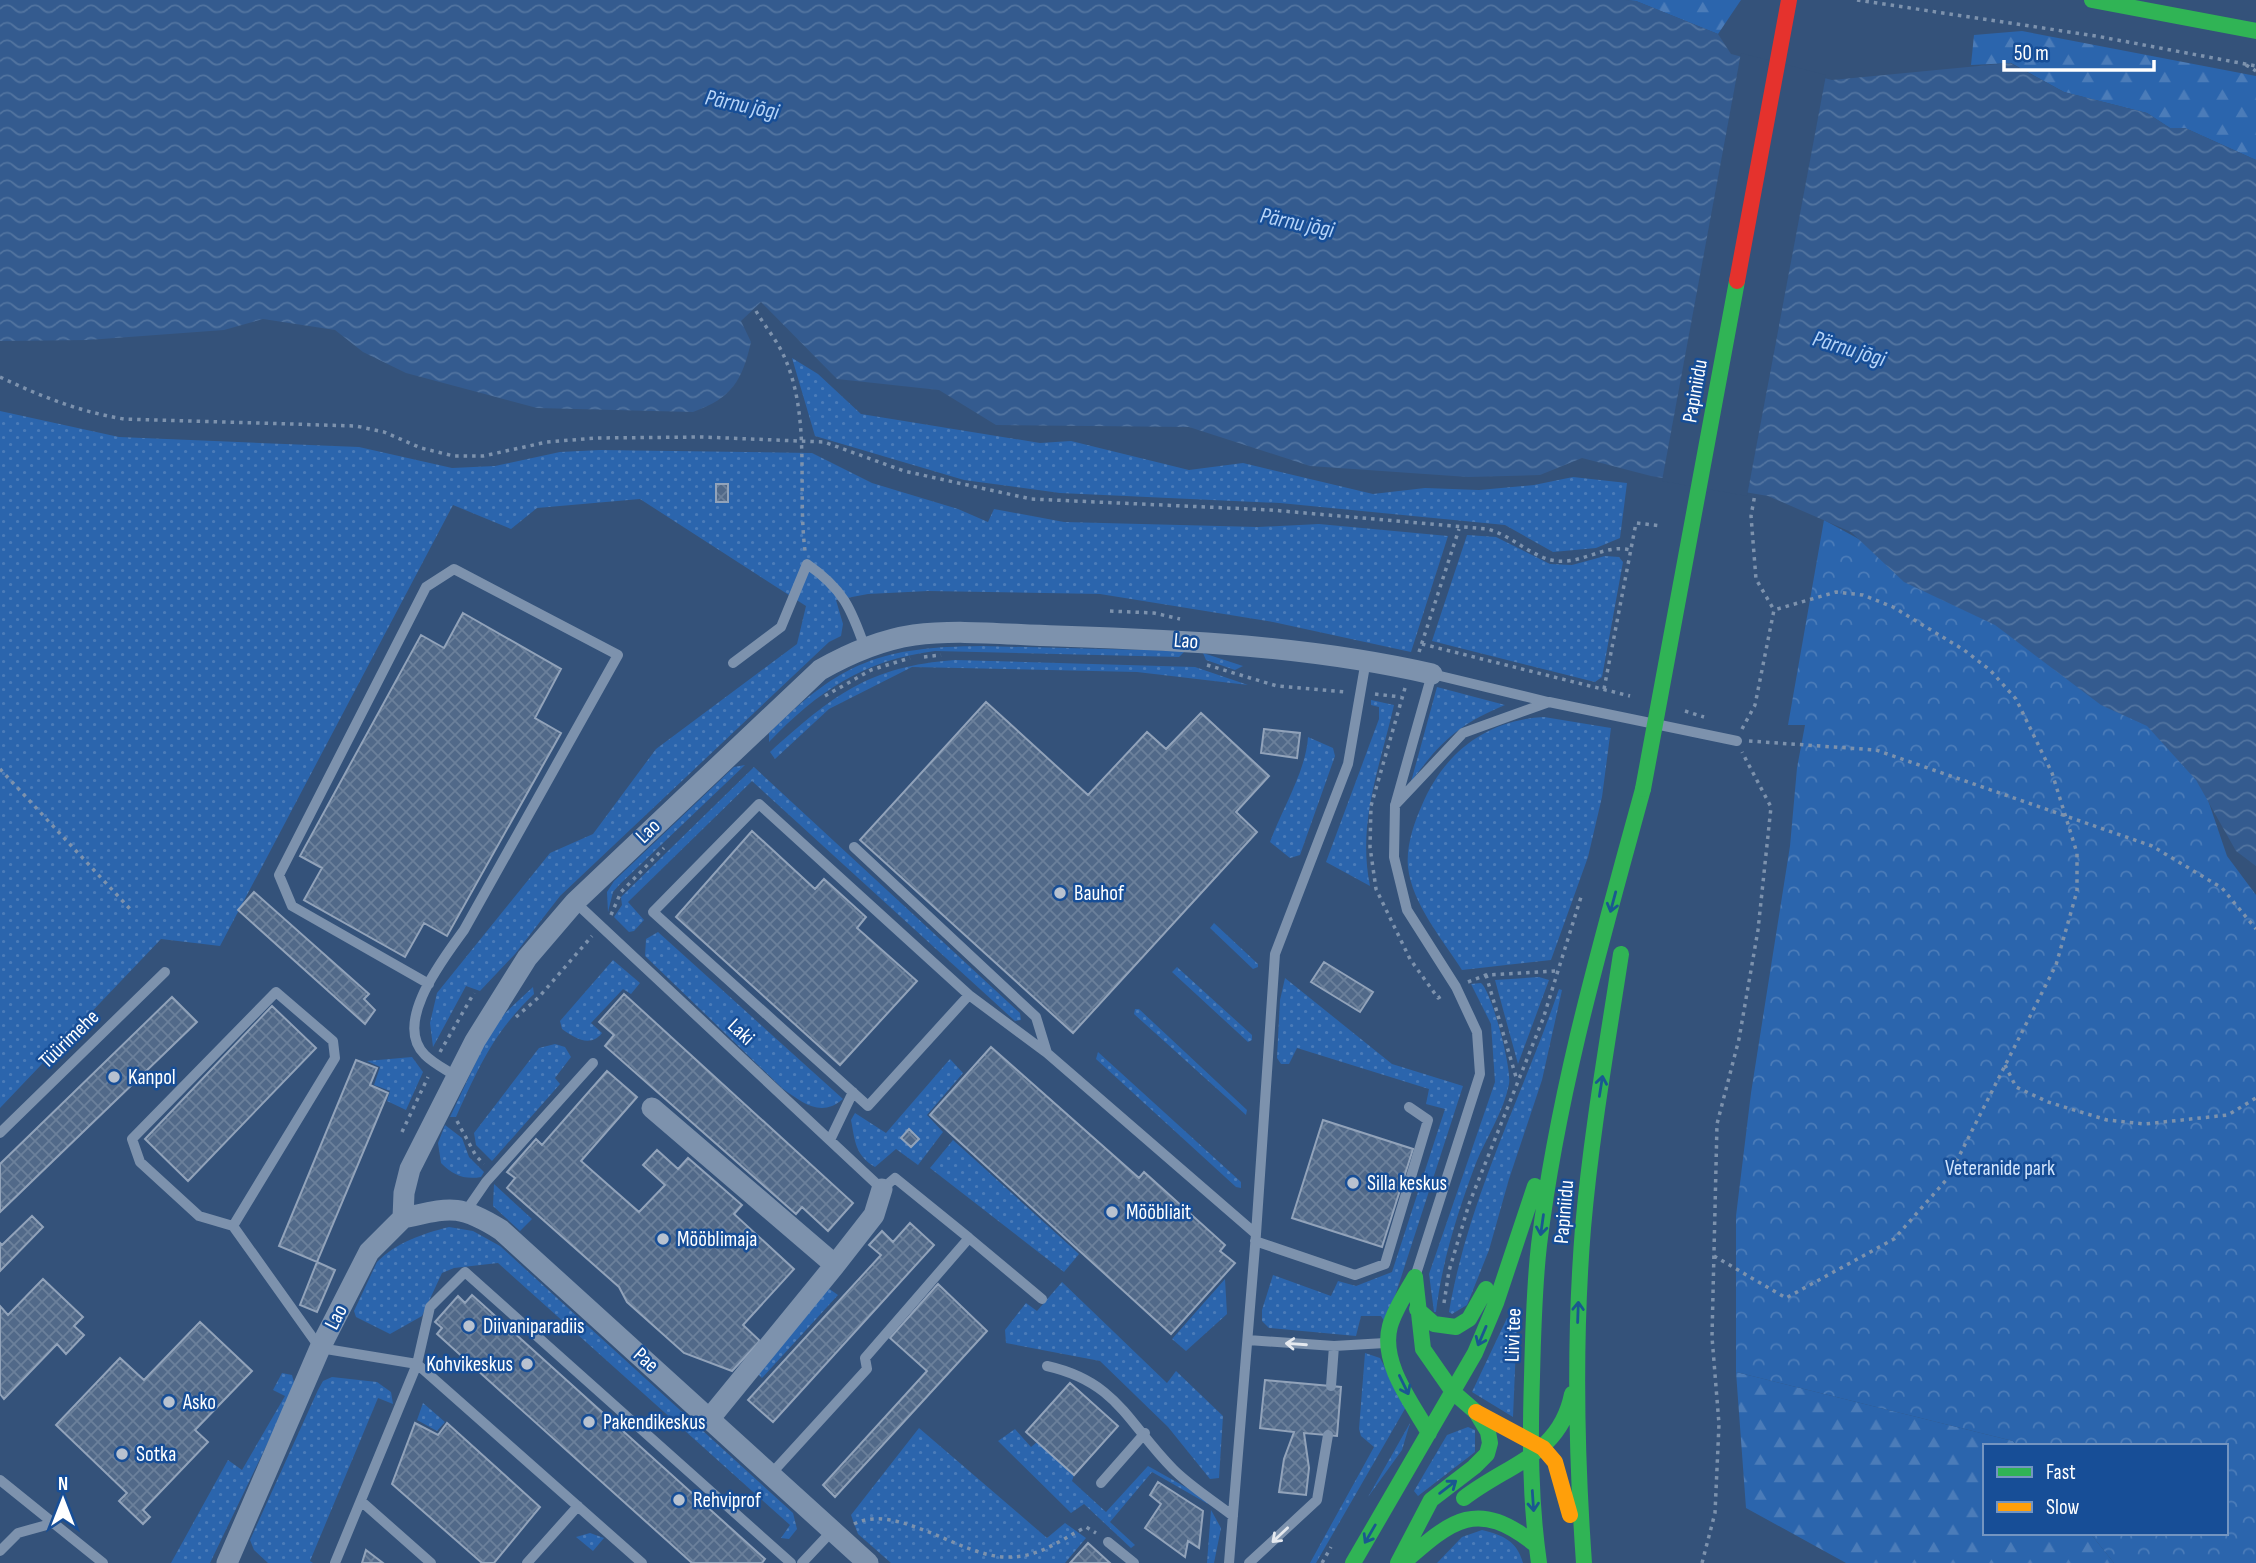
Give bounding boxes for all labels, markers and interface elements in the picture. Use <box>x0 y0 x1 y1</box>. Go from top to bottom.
scale bar <box>2004 28 2154 72</box>
text: 50 m <box>2014 41 2049 66</box>
water label: Pärnu jõgi <box>702 84 782 127</box>
water label: Pärnu jõgi <box>1257 202 1337 245</box>
water label: Pärnu jõgi <box>1809 325 1890 374</box>
street label: Papiniidu <box>1677 358 1713 424</box>
street label: Lao <box>1173 627 1199 655</box>
street label: Lao <box>630 813 666 849</box>
place label: Bauhof <box>1074 881 1125 906</box>
marker: Bauhof <box>1052 885 1068 901</box>
one-way arrow <box>1605 891 1618 913</box>
street label: Tüürimehe <box>34 1004 104 1074</box>
street label: Laki <box>722 1013 760 1051</box>
place label: Kanpol <box>128 1065 176 1090</box>
marker: Kanpol <box>106 1069 122 1085</box>
one-way arrow <box>1595 1075 1608 1098</box>
park label: Veteranide park <box>1945 1156 2055 1181</box>
place label: Silla keskus <box>1367 1171 1447 1196</box>
marker: Silla keskus <box>1345 1175 1361 1191</box>
street label: Papiniidu <box>1549 1179 1579 1245</box>
place label: Mööbliait <box>1126 1200 1191 1225</box>
marker: Mööbliait <box>1104 1204 1120 1220</box>
one-way arrow <box>1535 1214 1548 1236</box>
place label: Mööblimaja <box>677 1227 757 1252</box>
marker: Mööblimaja <box>655 1231 671 1247</box>
street label: Lao <box>319 1300 353 1334</box>
one-way arrow <box>1572 1301 1585 1324</box>
street label: Liivi tee <box>1500 1308 1526 1362</box>
place label: Diivaniparadiis <box>483 1314 585 1339</box>
marker: Diivaniparadiis <box>461 1318 477 1334</box>
one-way arrow <box>1475 1325 1488 1346</box>
one-way arrow <box>1285 1337 1307 1350</box>
street label: Pae <box>628 1342 664 1378</box>
place label: Kohvikeskus <box>426 1352 513 1377</box>
marker: Kohvikeskus <box>519 1356 535 1372</box>
one-way arrow <box>1398 1374 1411 1395</box>
place label: Asko <box>182 1390 216 1415</box>
marker: Asko <box>161 1394 177 1410</box>
place label: Pakendikeskus <box>603 1410 705 1435</box>
marker: Pakendikeskus <box>581 1414 597 1430</box>
place label: Sotka <box>136 1442 176 1467</box>
legend <box>1983 1444 2228 1535</box>
marker: Sotka <box>114 1446 130 1462</box>
text: Fast <box>2046 1460 2076 1485</box>
north arrow <box>28 1465 98 1535</box>
text: N <box>58 1473 68 1496</box>
one-way arrow <box>1438 1480 1457 1494</box>
place label: Rehviprof <box>693 1488 762 1513</box>
one-way arrow <box>1527 1490 1540 1512</box>
marker: Rehviprof <box>671 1492 687 1508</box>
text: Slow <box>2046 1495 2080 1520</box>
one-way arrow <box>1363 1523 1377 1543</box>
one-way arrow <box>1271 1526 1288 1543</box>

